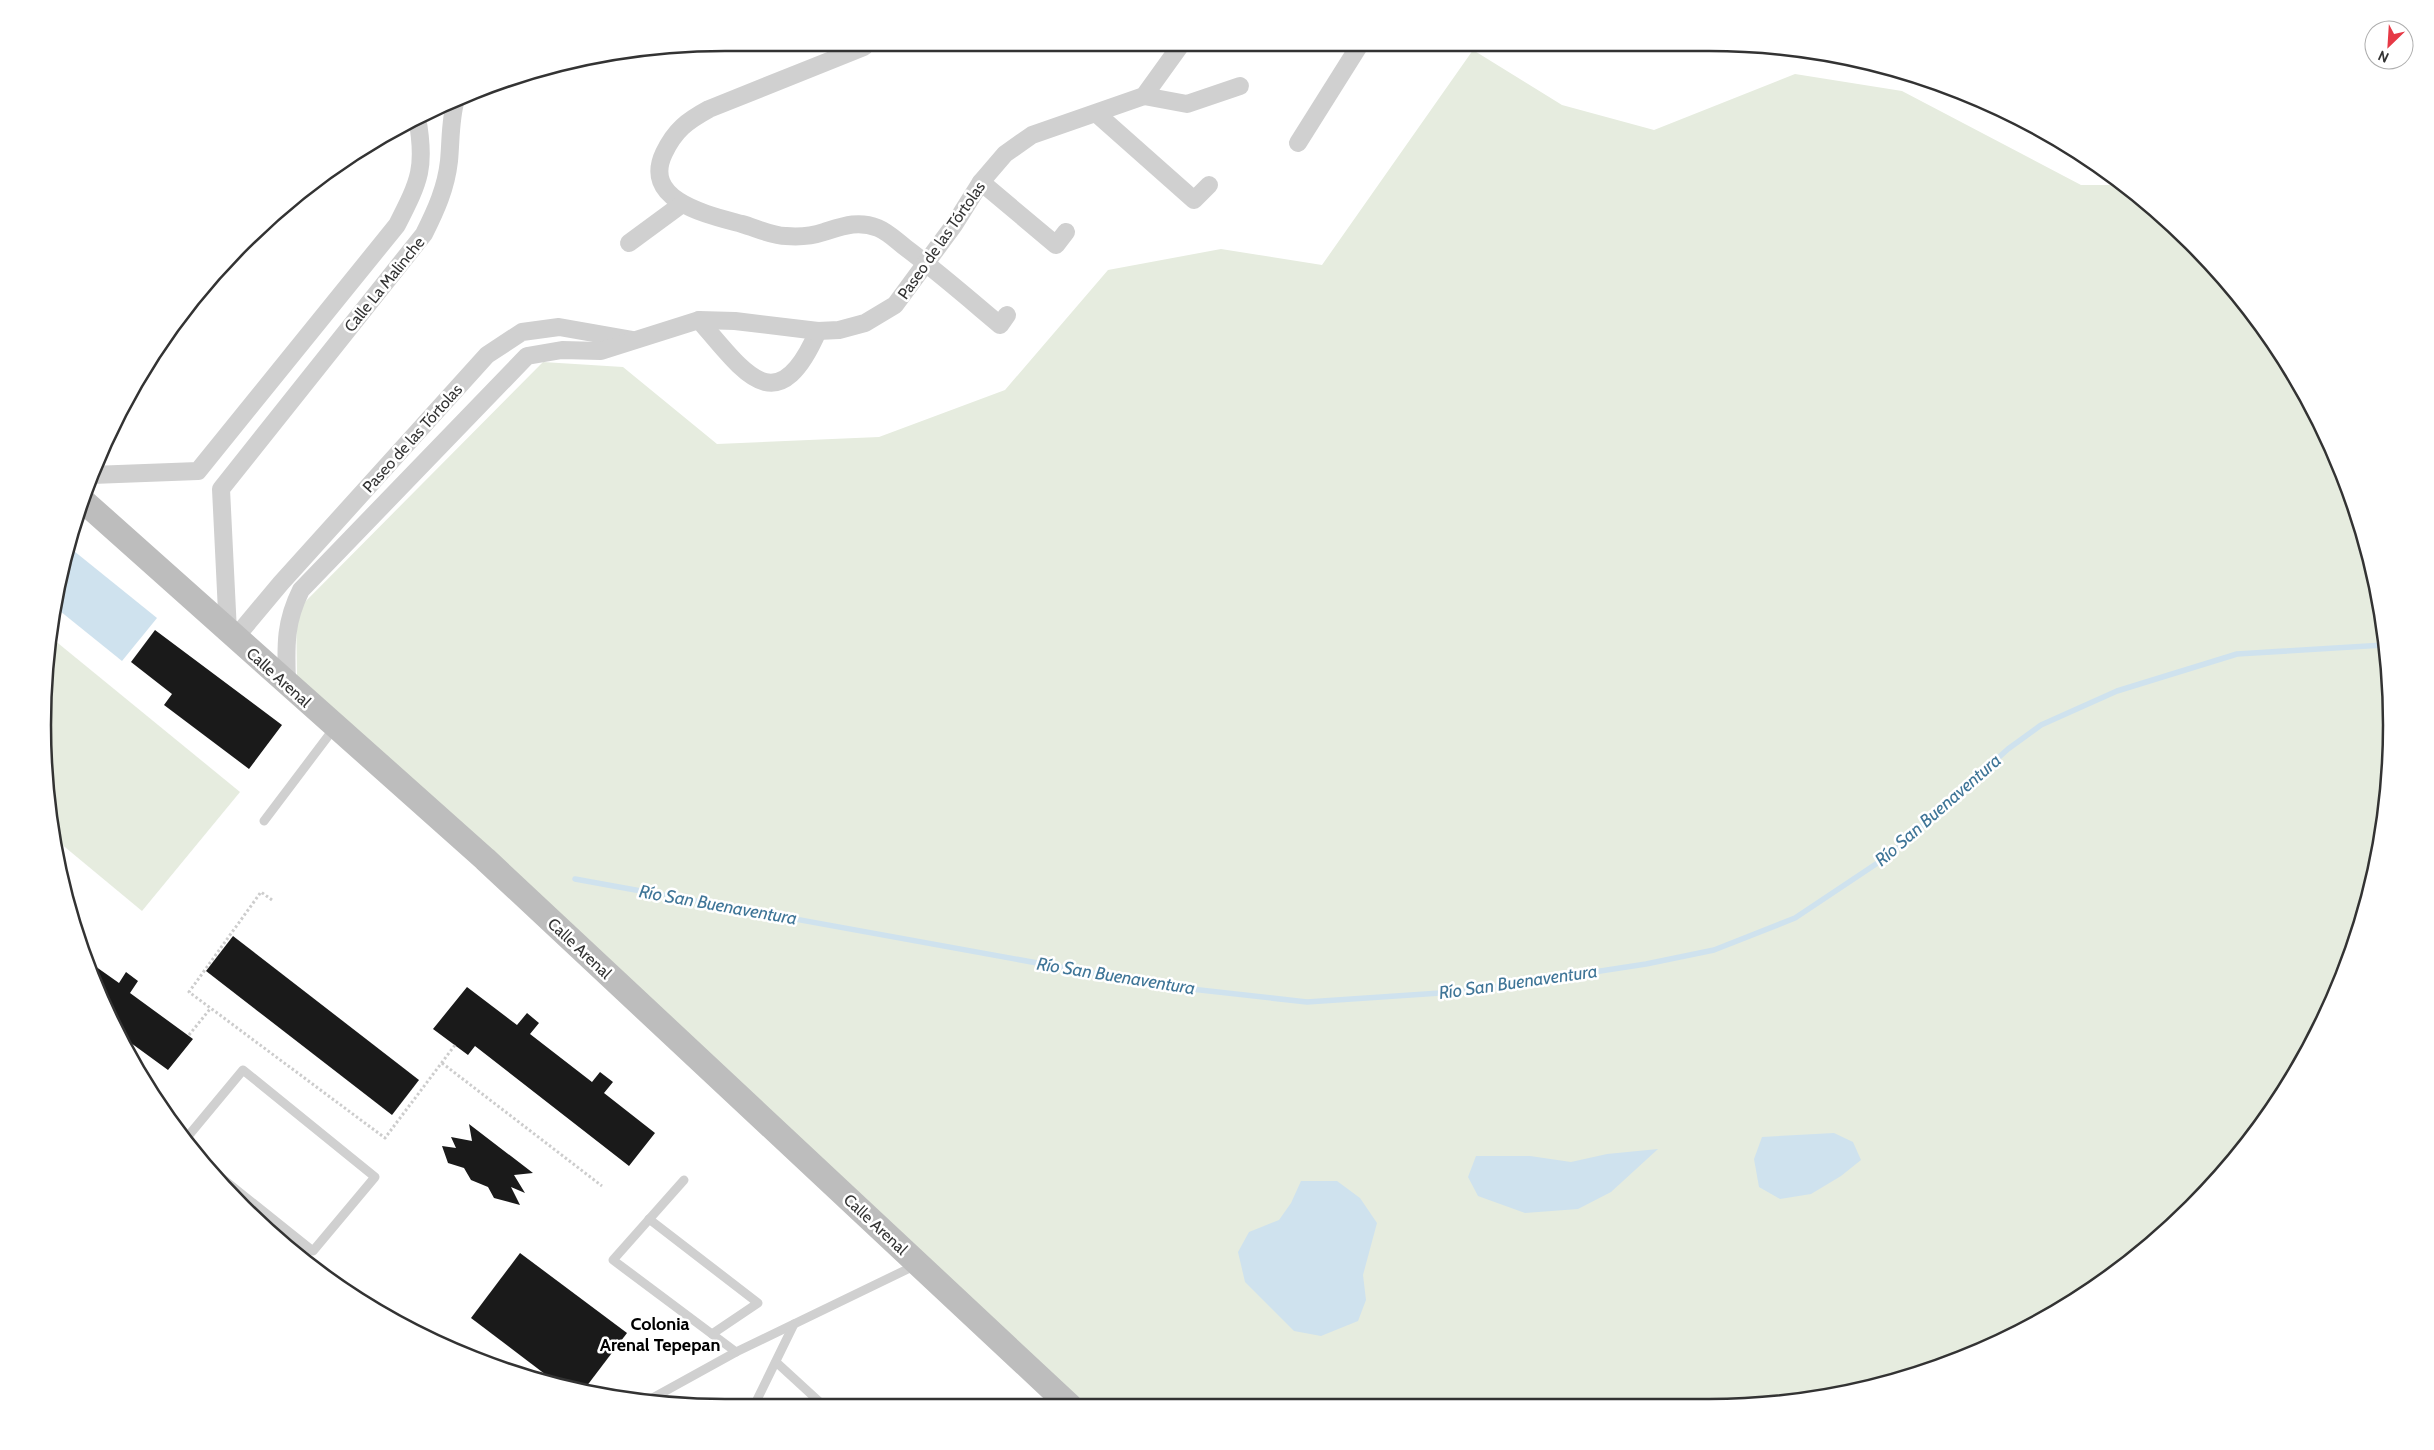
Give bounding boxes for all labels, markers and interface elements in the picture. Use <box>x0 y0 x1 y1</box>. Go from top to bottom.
north arrow <box>2364 20 2414 70</box>
text: N <box>2375 47 2392 67</box>
street label: Paseo de las Tórtolas <box>894 177 989 303</box>
street label: Calle La Malinche <box>340 233 429 336</box>
street label: Paseo de las Tórtolas <box>359 380 466 497</box>
street label: Calle Arenal <box>243 644 315 711</box>
water label: Río San Buenaventura <box>1870 749 2006 871</box>
water label: Río San Buenaventura <box>637 880 799 930</box>
street label: Calle Arenal <box>544 914 616 983</box>
water label: Río San Buenaventura <box>1035 953 1197 999</box>
water label: Río San Buenaventura <box>1437 960 1599 1004</box>
street label: Calle Arenal <box>840 1190 912 1259</box>
district label: Colonia Arenal Tepepan <box>600 1313 720 1356</box>

